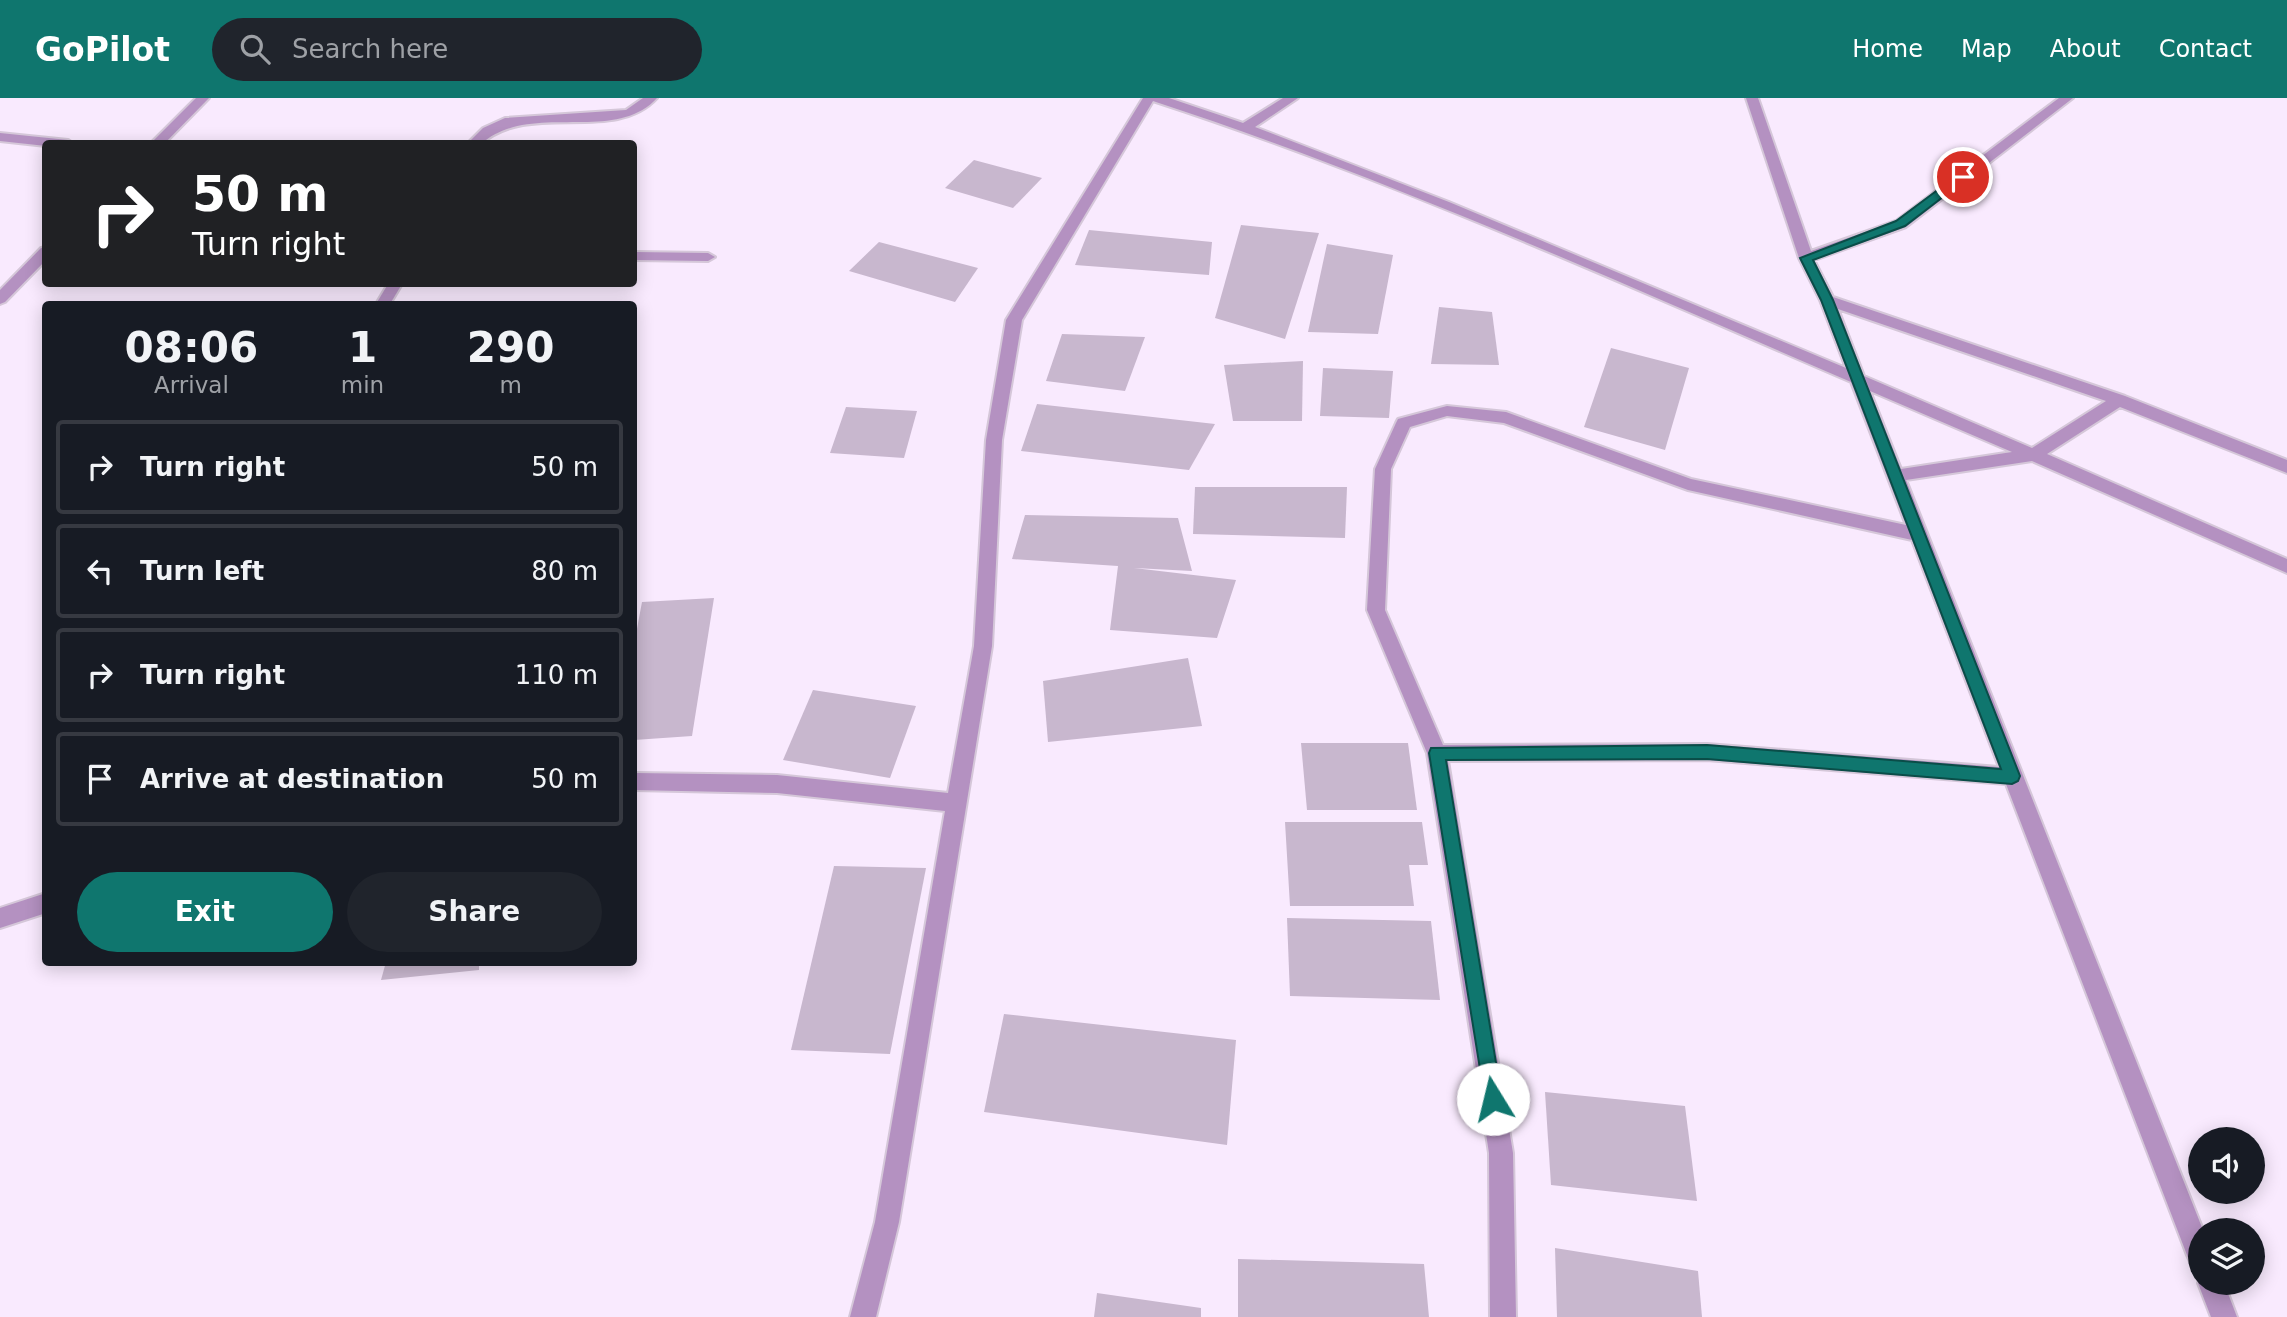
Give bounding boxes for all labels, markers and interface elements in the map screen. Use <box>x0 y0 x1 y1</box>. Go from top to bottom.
search box <box>212 18 702 81</box>
text: GoPilot <box>35 30 170 69</box>
icon: search <box>236 30 274 68</box>
text: Search here <box>292 34 448 64</box>
text: Home <box>1852 35 1923 63</box>
text: Map <box>1961 35 2012 63</box>
text: About <box>2050 35 2121 63</box>
text: Contact <box>2159 35 2252 63</box>
pin <box>1933 147 1993 207</box>
icon: arrive <box>1944 158 1982 196</box>
text: 50 m <box>192 166 328 223</box>
icon: right <box>77 168 168 259</box>
text: Turn right <box>192 225 345 263</box>
text: 08:06 <box>125 323 258 372</box>
text: 1 <box>348 323 377 372</box>
text: 290 <box>467 323 554 372</box>
text: Arrival <box>154 372 229 398</box>
text: min <box>341 372 384 398</box>
text: m <box>499 372 522 398</box>
icon: right <box>81 448 119 486</box>
text: Turn right <box>140 452 285 482</box>
text: 50 m <box>531 452 598 482</box>
icon: left <box>81 552 119 590</box>
text: Turn left <box>140 556 264 586</box>
text: 80 m <box>531 556 598 586</box>
icon: right <box>81 656 119 694</box>
text: Turn right <box>140 660 285 690</box>
text: 110 m <box>515 660 598 690</box>
icon: arrive <box>81 760 119 798</box>
text: Arrive at destination <box>140 764 444 794</box>
text: 50 m <box>531 764 598 794</box>
button: Exit <box>77 872 333 952</box>
button: Share <box>347 872 602 952</box>
position arrow <box>1456 1062 1530 1136</box>
map controls <box>2188 1127 2265 1295</box>
button: sound <box>2188 1127 2265 1204</box>
button: layers <box>2188 1218 2265 1295</box>

